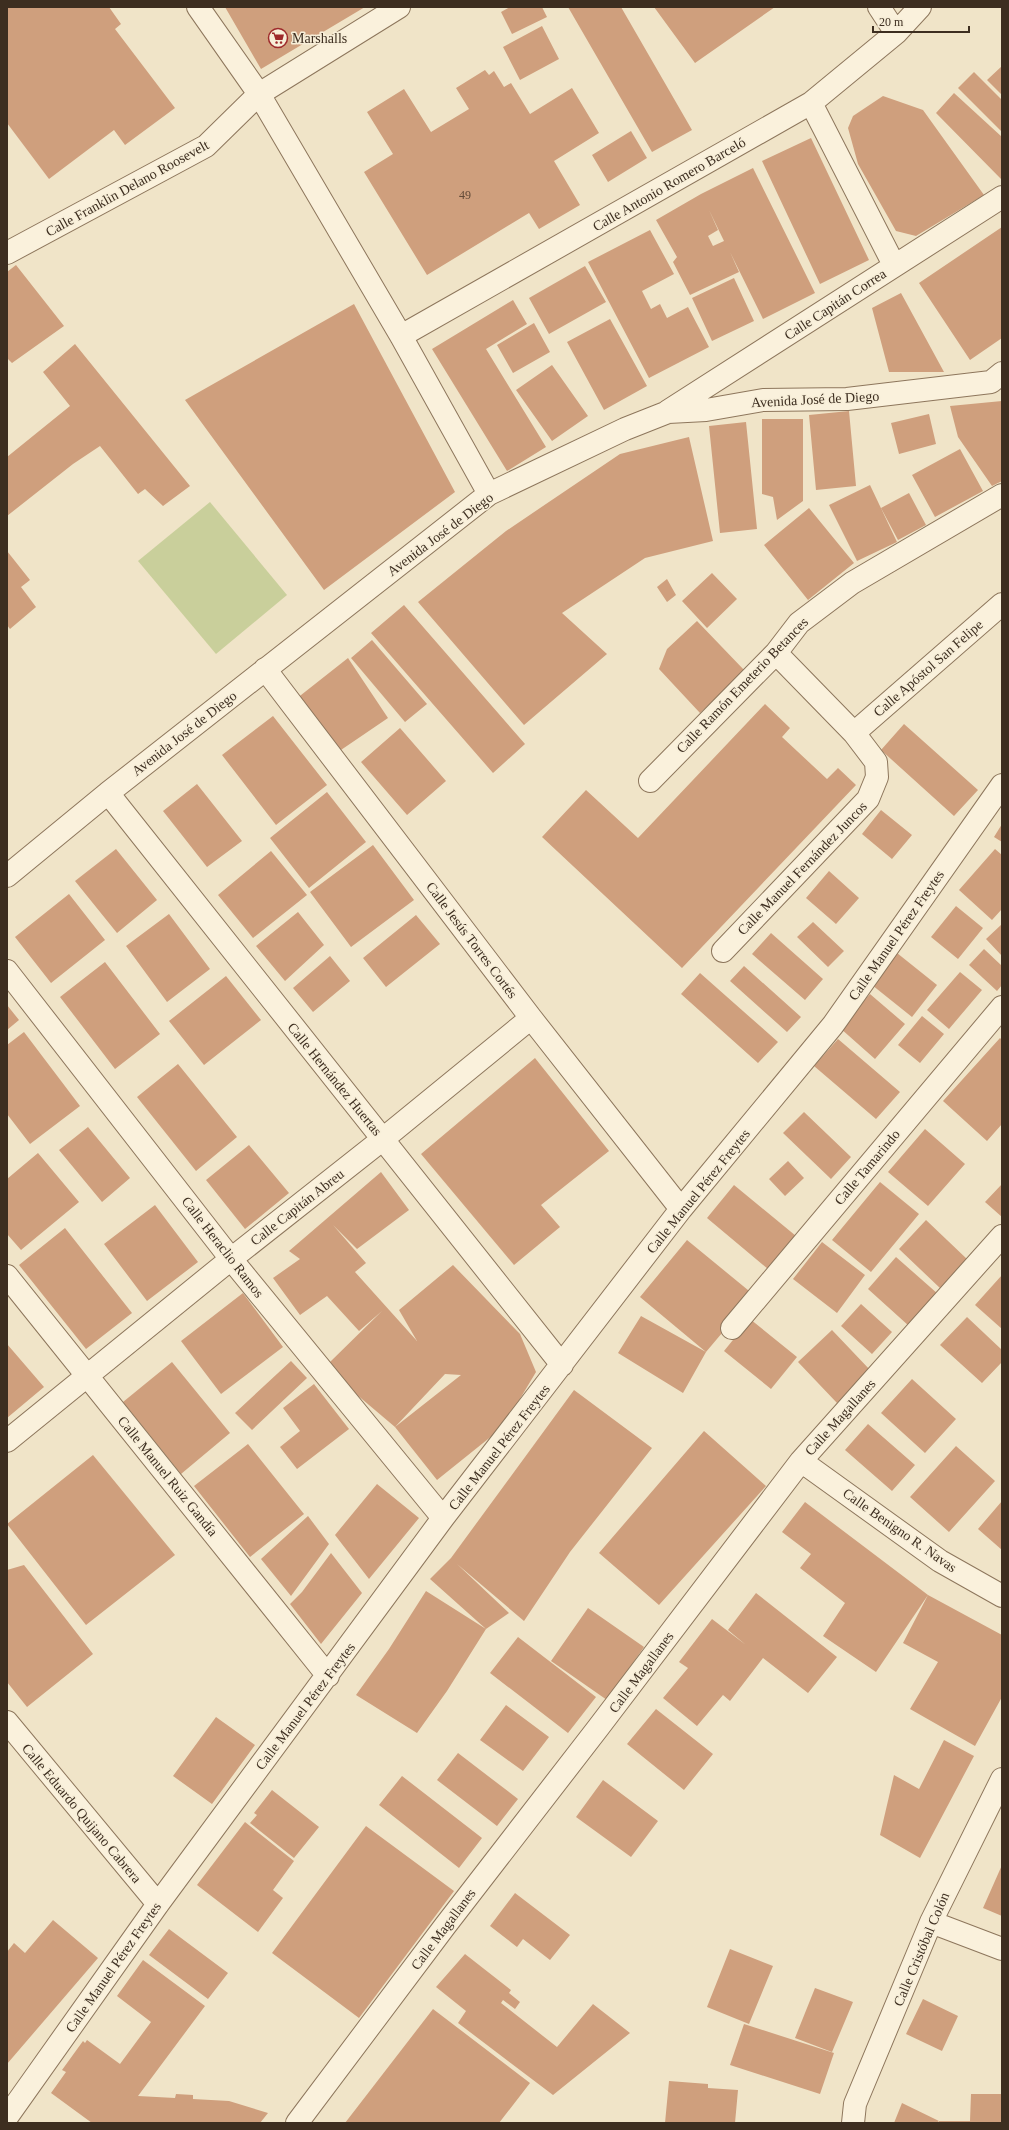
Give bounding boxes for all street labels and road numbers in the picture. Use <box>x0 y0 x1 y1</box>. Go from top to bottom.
street label: Calle Antonio Romero Barceló <box>590 134 748 234</box>
street label: Calle Franklin Delano Roosevelt <box>43 137 211 240</box>
street label: Calle Capitán Correa <box>782 266 890 343</box>
street label: Avenida José de Diego <box>751 389 880 410</box>
street label: Avenida José de Diego <box>384 490 496 579</box>
street label: Calle Ramón Emeterio Betances <box>674 615 811 756</box>
street label: Calle Apóstol San Felipe <box>871 617 986 720</box>
street label: Avenida José de Diego <box>129 688 240 779</box>
street label: Calle Manuel Fernández Juncos <box>735 799 870 938</box>
street label: Calle Manuel Pérez Freytes <box>846 867 947 1003</box>
street label: Calle Jesús Torres Cortés <box>423 879 520 1001</box>
street label: Calle Hernández Huertas <box>285 1020 385 1139</box>
street label: Calle Manuel Pérez Freytes <box>644 1126 753 1256</box>
street label: Calle Tamarindo <box>832 1127 903 1208</box>
street label: Calle Capitán Abreu <box>248 1166 347 1248</box>
street label: Calle Heraclio Ramos <box>179 1194 267 1301</box>
street label: Calle Magallanes <box>802 1376 879 1459</box>
street label: Calle Manuel Pérez Freytes <box>446 1382 553 1513</box>
street label: Calle Manuel Ruiz Gandía <box>115 1413 221 1540</box>
street label: Calle Benigno R. Navas <box>840 1485 959 1575</box>
street label: Calle Magallanes <box>606 1629 677 1716</box>
street label: Calle Manuel Pérez Freytes <box>253 1640 358 1773</box>
street label: Calle Eduardo Quijano Cabrera <box>19 1741 145 1886</box>
street label: Calle Magallanes <box>408 1886 479 1973</box>
street label: Calle Cristóbal Colón <box>891 1890 952 2008</box>
street label: Calle Manuel Pérez Freytes <box>63 1899 164 2035</box>

